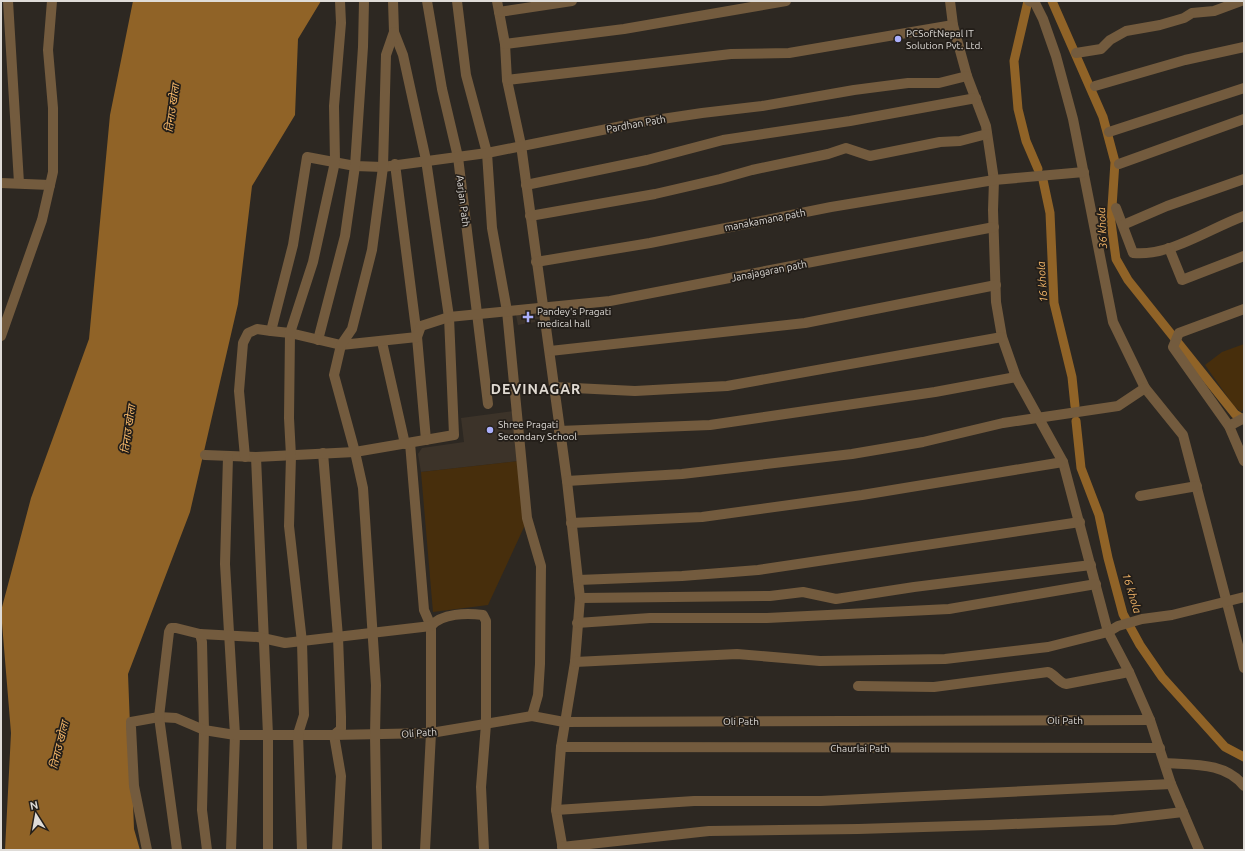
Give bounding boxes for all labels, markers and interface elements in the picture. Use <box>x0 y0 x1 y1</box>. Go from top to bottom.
place label: PCSoftNepal IT Solution Pvt. Ltd. <box>906 28 983 51</box>
marker: PCSoftNepal IT Solution Pvt. Ltd. <box>893 34 903 44</box>
water label: तिनाउ खोला <box>163 81 182 133</box>
street label: Pardhan Path <box>605 113 667 135</box>
street label: Aarjan Path <box>454 175 472 227</box>
street label: manakamana path <box>724 207 806 233</box>
water label: 36 khola <box>1095 207 1109 249</box>
street label: Janajagaran path <box>730 258 808 284</box>
water label: 16 khola <box>1035 261 1049 303</box>
place label: Pandey's Pragati medical hall <box>537 306 611 329</box>
marker: Pandey's Pragati medical hall <box>522 311 534 323</box>
district label: DEVINAGAR <box>491 381 581 397</box>
water label: तिनाउ खोला <box>119 402 138 454</box>
place label: Shree Pragati Secondary School <box>498 419 577 442</box>
marker: Shree Pragati Secondary School <box>485 425 495 435</box>
water label: 16 khola <box>1120 571 1144 615</box>
street label: Oli Path <box>1047 715 1083 726</box>
street label: Oli Path <box>723 716 759 727</box>
water label: तिनाउ खोला <box>47 718 71 770</box>
street label: Oli Path <box>401 726 437 740</box>
street label: Chaurlai Path <box>830 743 890 754</box>
north arrow <box>16 795 56 835</box>
text: N <box>29 799 39 812</box>

